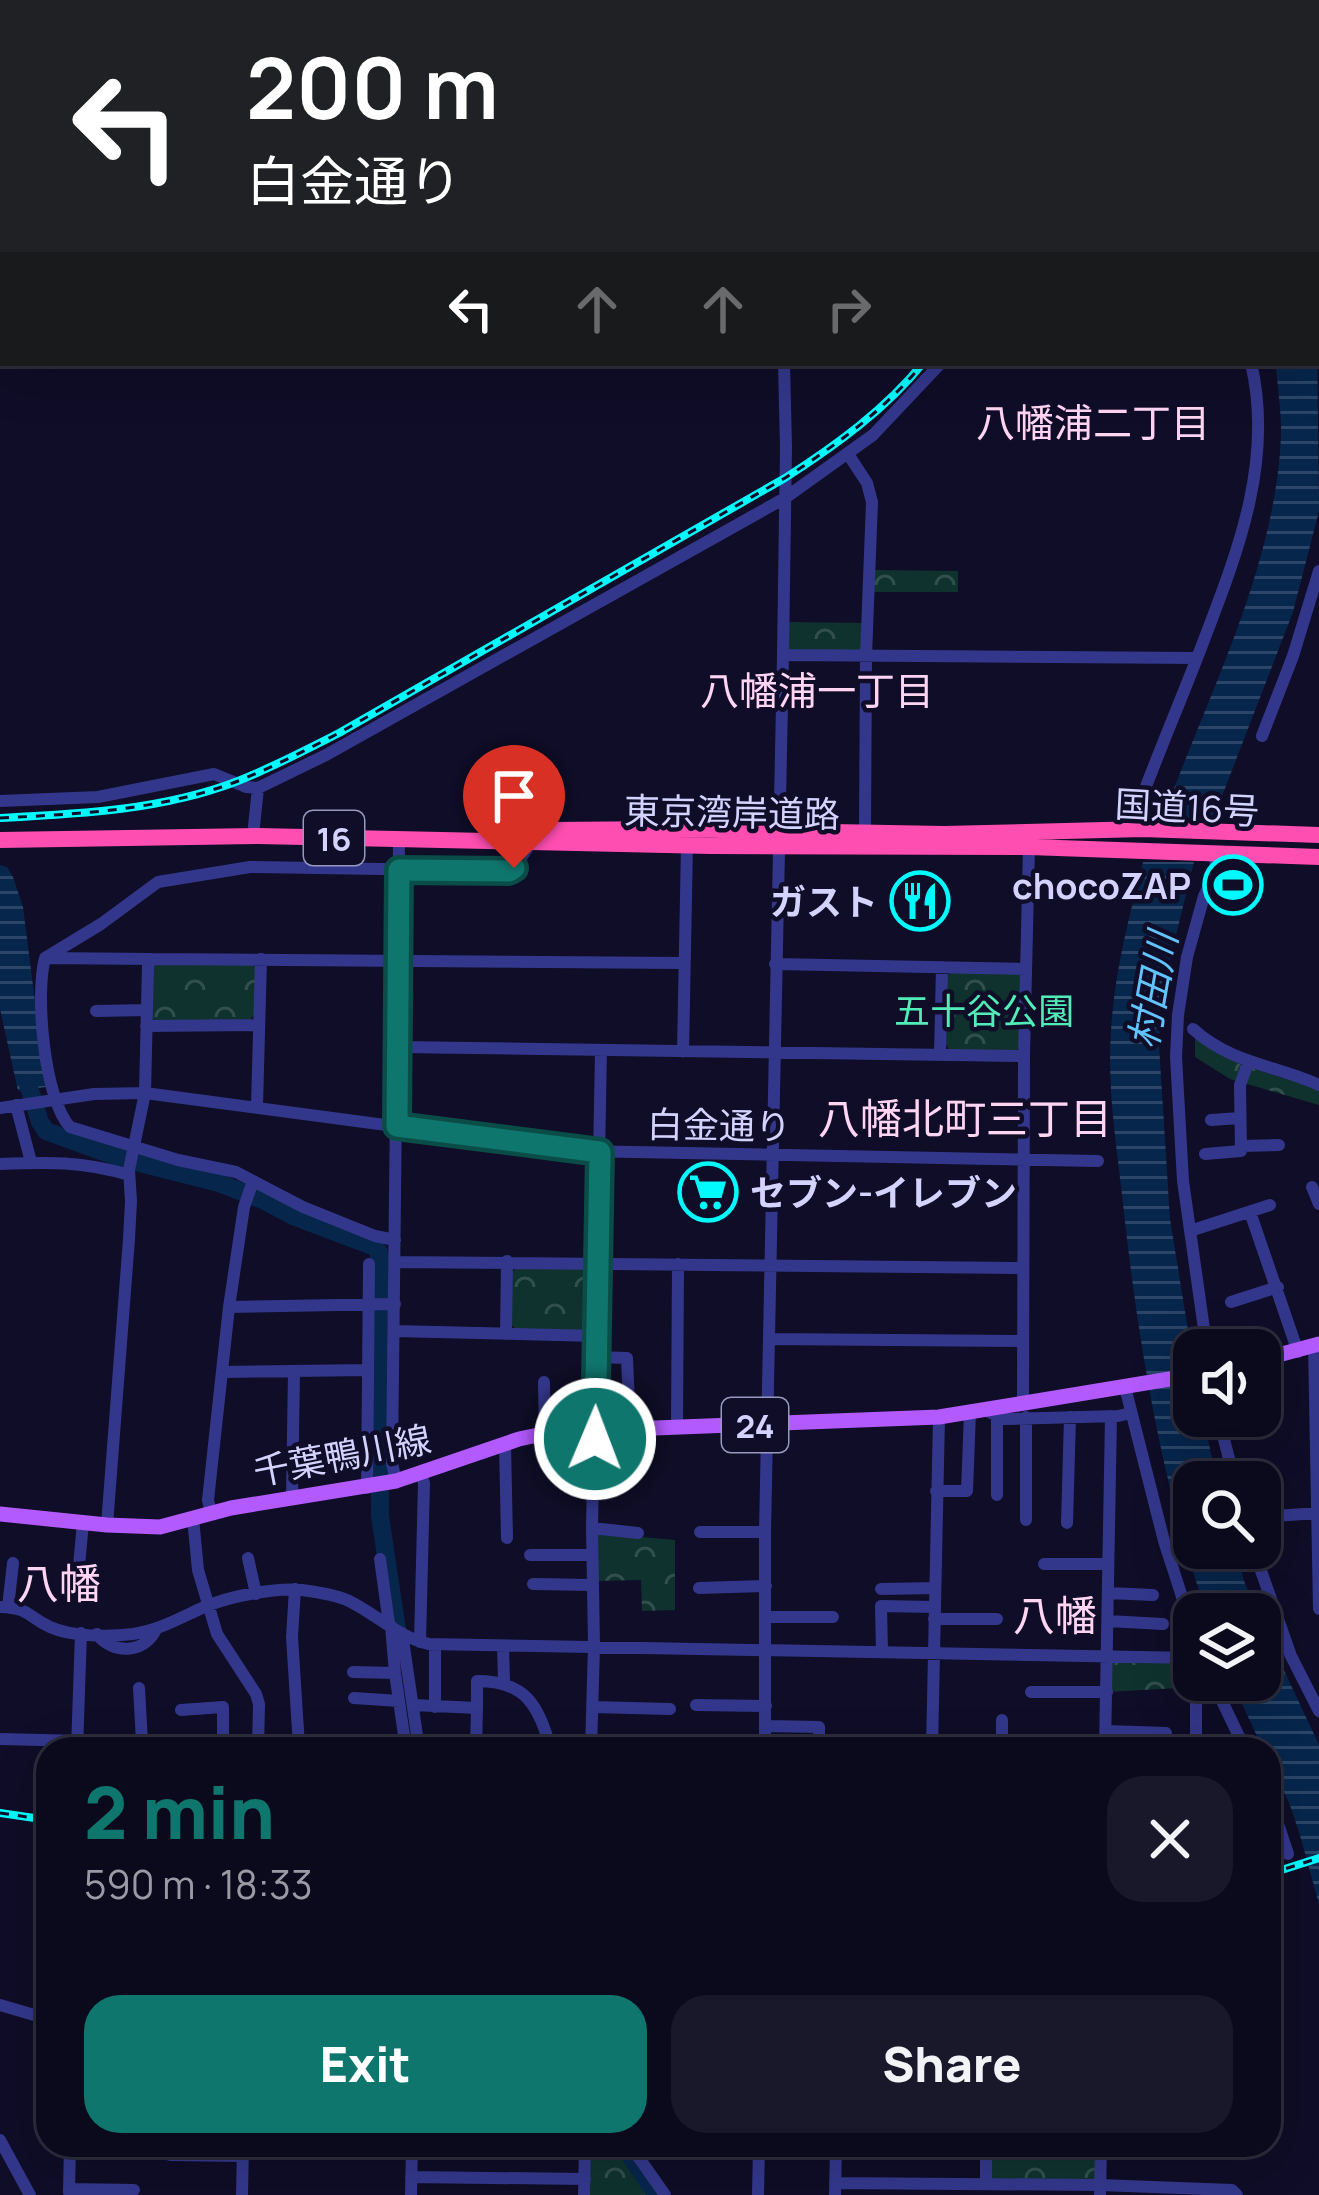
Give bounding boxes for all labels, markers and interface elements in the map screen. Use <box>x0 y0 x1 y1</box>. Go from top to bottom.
text: 200 m <box>246 29 499 144</box>
icon: left <box>48 48 204 204</box>
text: 白金通り <box>246 143 462 217</box>
icon: left <box>438 276 504 342</box>
icon: ahead <box>564 276 630 342</box>
icon: ahead <box>690 276 756 342</box>
icon: right <box>816 276 882 342</box>
district label: 八幡浦二丁目 <box>976 395 1210 449</box>
district label: 八幡浦一丁目 <box>700 663 934 717</box>
pin <box>463 745 565 868</box>
icon: arrive <box>481 763 547 829</box>
street label: 国道16号 <box>1114 779 1260 835</box>
street label: 東京湾岸道路 <box>624 786 840 838</box>
road number: 16 <box>304 811 364 865</box>
sports icon: chocoZAP <box>1202 854 1264 916</box>
place label: chocoZAP <box>1012 861 1191 910</box>
restaurant icon: ガスト <box>889 870 951 932</box>
place label: ガスト <box>770 877 878 926</box>
water label: 村田川 <box>1115 924 1189 1052</box>
park label: 五十谷公園 <box>894 986 1074 1035</box>
district label: 八幡北町三丁目 <box>818 1089 1112 1147</box>
street label: 白金通り <box>647 1099 791 1151</box>
supermarket icon: セブン-イレブン <box>677 1161 739 1223</box>
place label: セブン-イレブン <box>750 1168 1017 1217</box>
map controls <box>1173 1329 1281 1701</box>
button: sound <box>1173 1329 1281 1437</box>
position arrow <box>532 1376 658 1502</box>
road number: 24 <box>722 1398 788 1452</box>
street label: 千葉鴨川線 <box>249 1414 435 1496</box>
button: search <box>1173 1461 1281 1569</box>
district label: 八幡 <box>17 1554 101 1612</box>
district label: 八幡 <box>1013 1586 1097 1644</box>
button: layers <box>1173 1593 1281 1701</box>
text: 2 min <box>84 1762 275 1861</box>
button: close <box>1107 1776 1233 1902</box>
text: 590 m · 18:33 <box>84 1857 312 1911</box>
button: Exit <box>84 1995 647 2133</box>
button: Share <box>671 1995 1233 2133</box>

